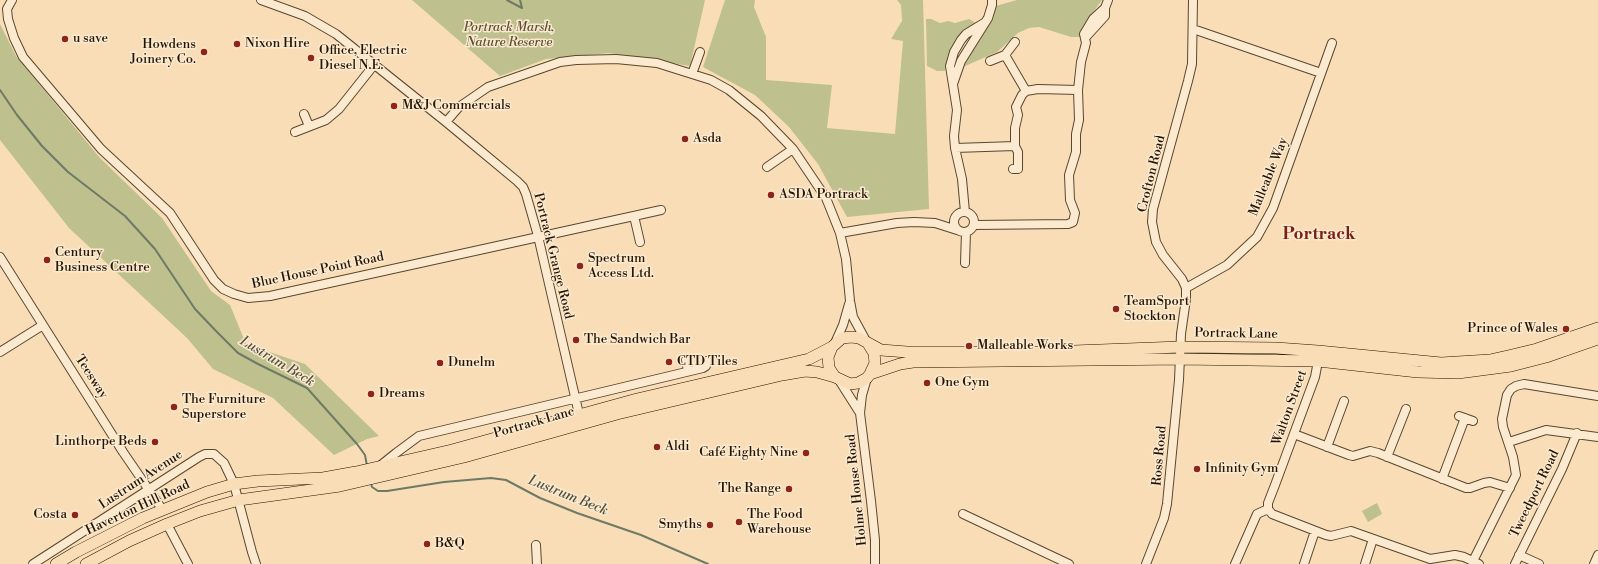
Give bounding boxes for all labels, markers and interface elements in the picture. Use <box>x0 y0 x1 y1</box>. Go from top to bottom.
park label: Portrack Marsh, Nature Reserve <box>464 20 554 51</box>
place label: u save <box>73 31 108 47</box>
marker: u save <box>60 34 70 44</box>
place label: Nixon Hire <box>245 36 310 52</box>
place label: Howdens Joinery Co. <box>130 37 196 68</box>
marker: Nixon Hire <box>232 39 242 49</box>
place label: Office, Electric Diesel N.E. <box>319 43 407 74</box>
marker: Howdens Joinery Co. <box>199 47 209 57</box>
marker: Office, Electric Diesel N.E. <box>306 53 316 63</box>
place label: M&J Commercials <box>402 98 511 114</box>
marker: M&J Commercials <box>389 101 399 111</box>
place label: Asda <box>693 131 722 147</box>
marker: Asda <box>680 134 690 144</box>
street label: Crofton Road <box>1135 134 1169 214</box>
street label: Malleable Way <box>1246 136 1292 218</box>
place label: ASDA Portrack <box>779 187 868 203</box>
marker: ASDA Portrack <box>766 190 776 200</box>
street label: Portrack Grange Road <box>530 191 576 321</box>
district label: Portrack <box>1283 225 1355 245</box>
place label: Century Business Centre <box>55 245 150 276</box>
street label: Blue House Point Road <box>251 249 385 293</box>
place label: Spectrum Access Ltd. <box>588 251 654 282</box>
marker: Century Business Centre <box>42 255 52 265</box>
marker: Spectrum Access Ltd. <box>575 261 585 271</box>
place label: TeamSport Stockton <box>1124 294 1189 325</box>
marker: TeamSport Stockton <box>1111 304 1121 314</box>
place label: Prince of Wales <box>1467 321 1558 337</box>
marker: Prince of Wales <box>1561 324 1571 334</box>
street label: Portrack Lane <box>1194 325 1278 343</box>
place label: The Sandwich Bar <box>584 332 691 348</box>
water label: Lustrum Beck <box>237 333 317 391</box>
marker: The Sandwich Bar <box>571 335 581 345</box>
place label: Malleable Works <box>977 338 1073 354</box>
marker: Malleable Works <box>964 341 974 351</box>
street label: Teesway <box>71 352 111 402</box>
place label: CTD Tiles <box>677 354 737 370</box>
place label: Dunelm <box>448 355 495 371</box>
marker: CTD Tiles <box>664 357 674 367</box>
marker: Dunelm <box>435 358 445 368</box>
street label: Walton Street <box>1269 368 1311 448</box>
place label: One Gym <box>935 375 989 391</box>
marker: One Gym <box>922 378 932 388</box>
place label: Dreams <box>379 386 425 402</box>
marker: Dreams <box>366 389 376 399</box>
place label: The Furniture Superstore <box>182 392 266 423</box>
marker: The Furniture Superstore <box>169 402 179 412</box>
street label: Portrack Lane <box>492 404 576 442</box>
street label: Ross Road <box>1150 425 1170 487</box>
street label: Holme House Road <box>843 433 871 547</box>
place label: Linthorpe Beds <box>55 434 147 450</box>
marker: Linthorpe Beds <box>150 437 160 447</box>
place label: Aldi <box>665 439 689 455</box>
marker: Aldi <box>652 442 662 452</box>
place label: Café Eighty Nine <box>699 445 798 461</box>
street label: Lustrum Avenue <box>96 447 186 513</box>
marker: Café Eighty Nine <box>801 448 811 458</box>
street label: Tweedport Road <box>1507 448 1563 540</box>
place label: Infinity Gym <box>1205 461 1278 477</box>
marker: Infinity Gym <box>1192 464 1202 474</box>
water label: Lustrum Beck <box>526 472 610 520</box>
street label: Haverton Hill Road <box>83 477 193 539</box>
place label: The Range <box>718 481 781 497</box>
marker: The Range <box>784 484 794 494</box>
place label: Costa <box>34 507 67 523</box>
place label: The Food Warehouse <box>747 507 811 538</box>
marker: Costa <box>70 510 80 520</box>
place label: Smyths <box>659 517 702 533</box>
marker: The Food Warehouse <box>734 517 744 527</box>
marker: Smyths <box>705 520 715 530</box>
place label: B&Q <box>435 536 465 552</box>
marker: B&Q <box>422 539 432 549</box>

